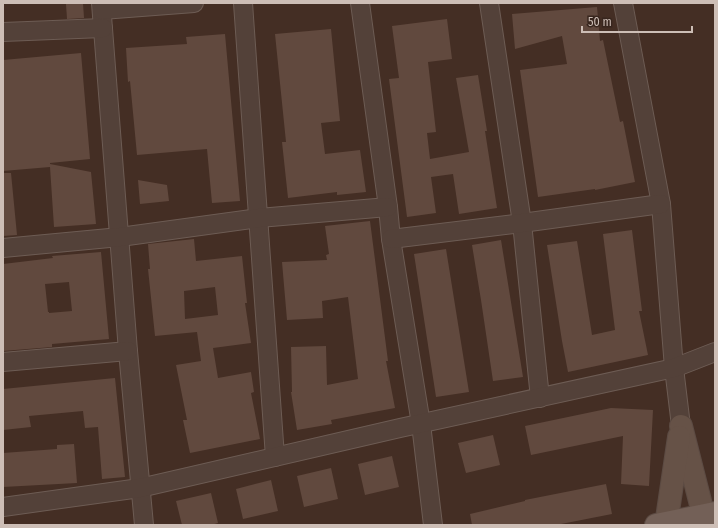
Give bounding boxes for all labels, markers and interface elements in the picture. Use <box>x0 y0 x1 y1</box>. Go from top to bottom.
scale bar <box>582 8 692 34</box>
text: 50 m <box>588 15 612 29</box>

